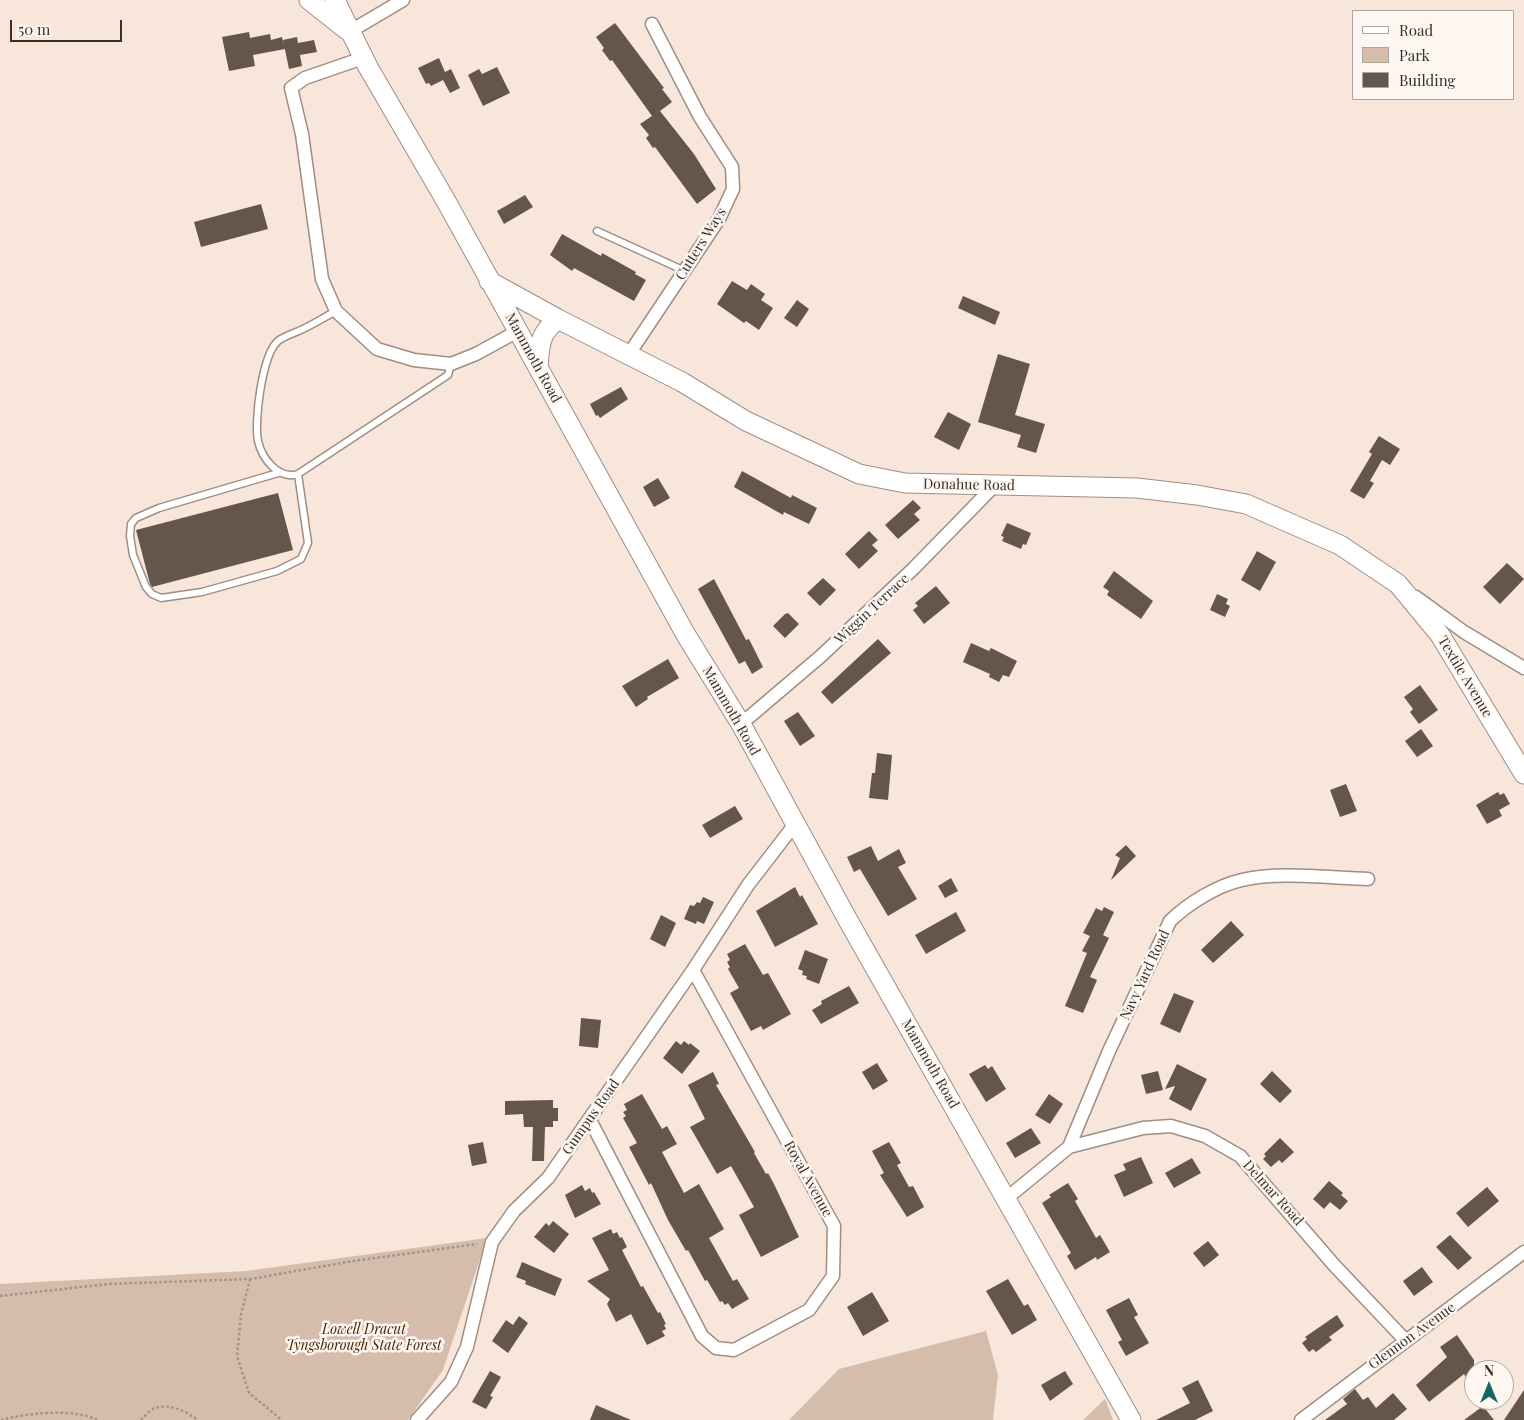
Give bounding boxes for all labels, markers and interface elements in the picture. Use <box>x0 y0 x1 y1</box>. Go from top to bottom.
scale bar <box>12 10 125 42</box>
legend <box>1352 10 1514 100</box>
text: 50 m <box>18 19 50 39</box>
text: Road <box>1399 20 1433 40</box>
text: Park <box>1399 45 1430 65</box>
text: Building <box>1399 70 1455 90</box>
street label: Cutters Ways <box>672 205 730 283</box>
street label: Mammoth Road <box>501 310 565 406</box>
street label: Donahue Road <box>923 476 1015 494</box>
street label: Wiggin Terrace <box>831 570 913 648</box>
street label: Textile Avenue <box>1434 633 1496 721</box>
street label: Mammoth Road <box>699 663 763 759</box>
street label: Navy Yard Road <box>1117 927 1173 1023</box>
street label: Mammoth Road <box>898 1016 962 1112</box>
street label: Gumpus Road <box>559 1076 623 1158</box>
street label: Royal Avenue <box>780 1138 836 1220</box>
street label: Delmar Road <box>1239 1157 1307 1229</box>
street label: Glennon Avenue <box>1365 1299 1459 1373</box>
park label: Lowell Dracut Tyngsborough State Forest <box>286 1322 442 1354</box>
north arrow <box>1464 1360 1514 1410</box>
text: N <box>1484 1361 1494 1380</box>

